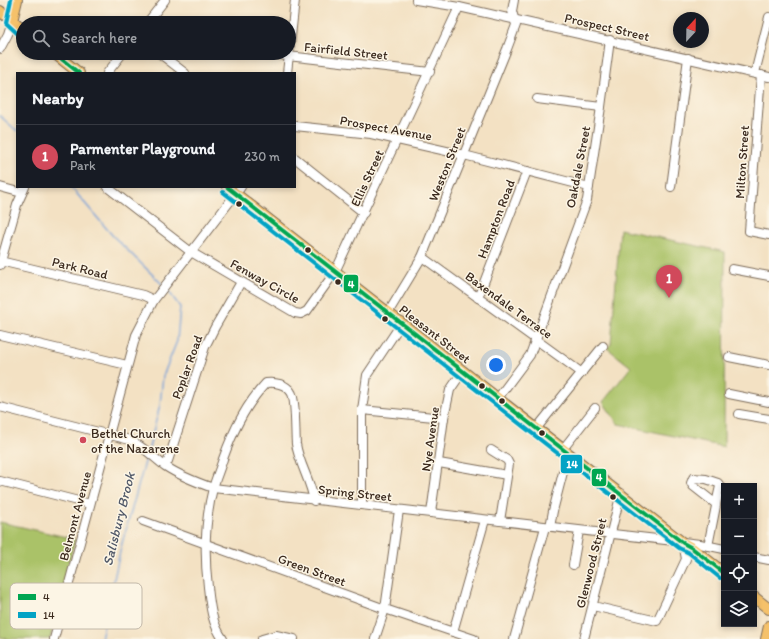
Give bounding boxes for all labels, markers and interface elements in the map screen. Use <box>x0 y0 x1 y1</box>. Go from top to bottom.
street label: Prospect Street <box>563 10 651 44</box>
north arrow <box>673 12 709 48</box>
search box <box>16 16 296 60</box>
icon: search <box>30 27 52 49</box>
text: Search here <box>62 29 137 47</box>
street label: Fairfield Street <box>303 39 389 63</box>
text: Nearby <box>32 88 84 108</box>
street label: Prospect Avenue <box>339 113 433 143</box>
street label: Weston Street <box>425 125 469 203</box>
street label: Oakdale Street <box>563 125 593 209</box>
street label: Milton Street <box>732 125 752 199</box>
text: Parmenter Playground <box>70 140 215 158</box>
street label: Ellis Street <box>347 147 387 209</box>
text: 1 <box>42 149 48 164</box>
text: 230 m <box>244 149 280 164</box>
text: Park <box>70 158 96 173</box>
street label: Hampton Road <box>474 178 518 260</box>
unlabelled marker <box>234 199 244 209</box>
unlabelled marker <box>303 245 313 255</box>
street label: Park Road <box>51 254 109 282</box>
street label: Fenway Circle <box>228 256 302 306</box>
pin: 1 <box>656 265 682 298</box>
street label: Baxendale Terrace <box>463 268 555 342</box>
line badge: 4 <box>343 274 359 293</box>
unlabelled marker <box>333 277 343 287</box>
text: 4 <box>348 278 355 291</box>
street label: Pleasant Street <box>396 302 474 366</box>
unlabelled marker <box>380 314 390 324</box>
street label: Poplar Road <box>168 333 206 401</box>
your location <box>486 355 506 375</box>
unlabelled marker <box>477 381 487 391</box>
unlabelled marker <box>497 396 507 406</box>
street label: Nye Avenue <box>418 406 442 472</box>
place label: Bethel Church of the Nazarene <box>91 426 179 456</box>
unlabelled marker <box>537 428 547 438</box>
marker: Bethel Church of the Nazarene <box>78 435 88 445</box>
line badge: 14 <box>560 454 583 474</box>
text: 14 <box>566 458 578 471</box>
line badge: 4 <box>591 468 607 487</box>
street label: Belmont Avenue <box>56 470 94 562</box>
water label: Salisbury Brook <box>99 470 139 567</box>
text: 4 <box>596 471 603 484</box>
street label: Spring Street <box>317 482 393 504</box>
map controls <box>721 483 757 627</box>
button: + <box>721 483 757 519</box>
unlabelled marker <box>608 492 618 502</box>
street label: Glenwood Street <box>573 516 609 610</box>
button: − <box>721 519 757 555</box>
street label: Green Street <box>276 551 348 589</box>
button: locate <box>721 555 757 591</box>
legend <box>10 583 142 629</box>
text: 4 <box>43 591 50 604</box>
button: layers <box>721 591 757 627</box>
text: 14 <box>43 609 55 622</box>

